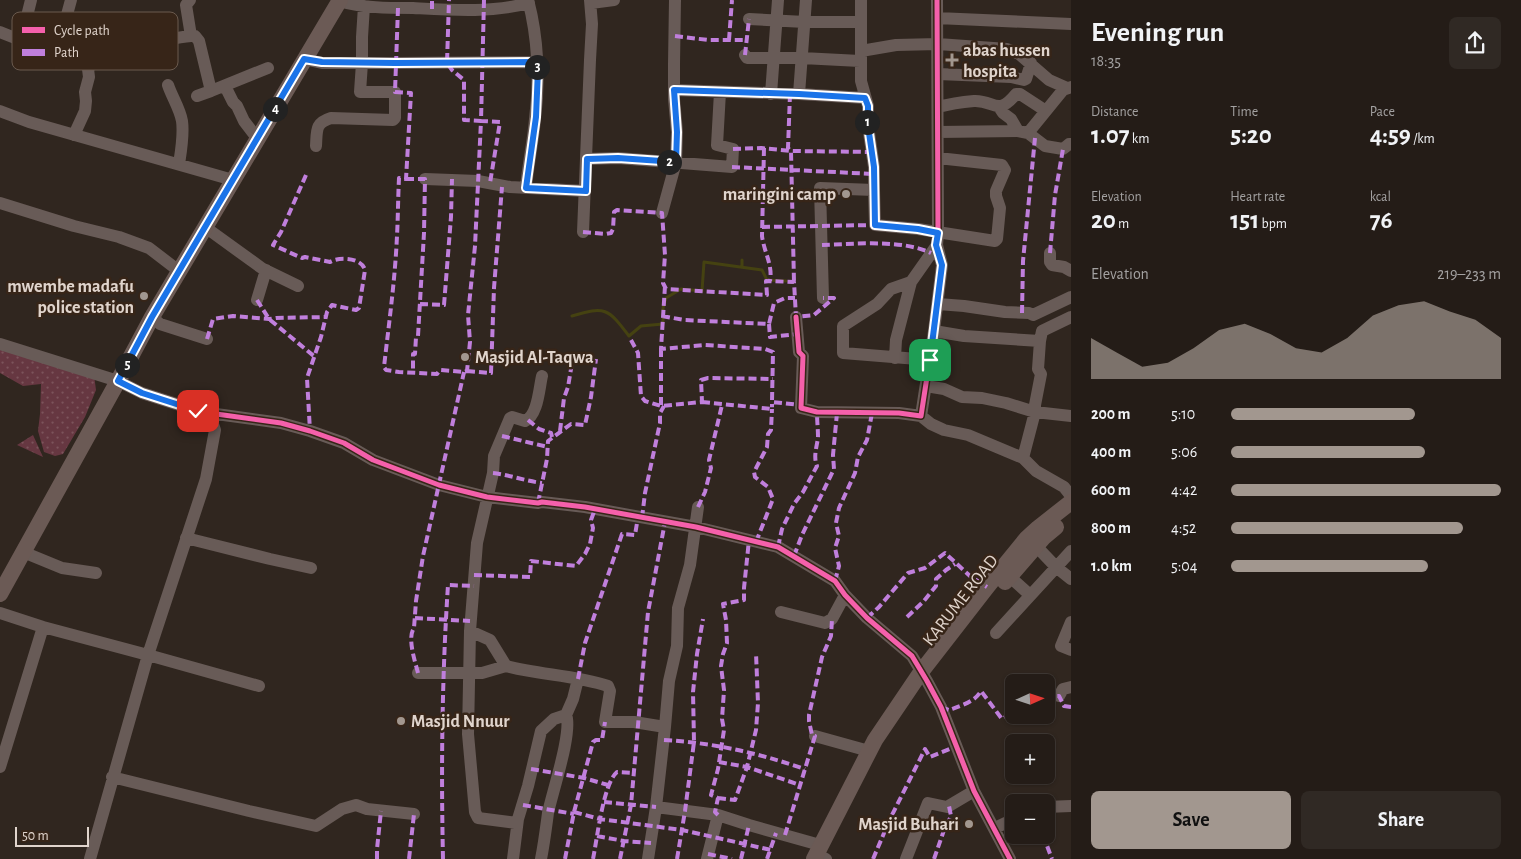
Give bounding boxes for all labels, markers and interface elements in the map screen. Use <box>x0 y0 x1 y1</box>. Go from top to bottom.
legend <box>12 12 178 70</box>
button: share <box>1449 17 1501 69</box>
text: Evening run <box>1091 19 1224 47</box>
text: Cycle path <box>54 24 110 38</box>
place label: abas hussen hospita <box>963 42 1050 81</box>
text: Path <box>54 46 79 60</box>
marker: abas hussen hospita <box>945 53 959 67</box>
text: 18:35 <box>1091 53 1121 69</box>
pin: 3 <box>524 54 550 80</box>
text: 3 <box>534 60 541 74</box>
pin: 4 <box>262 96 288 122</box>
text: 4 <box>272 102 279 116</box>
text: Distance <box>1091 105 1138 119</box>
text: Time <box>1230 105 1258 119</box>
text: Pace <box>1370 105 1395 119</box>
pin: 1 <box>854 110 880 134</box>
text: 1 <box>865 115 870 129</box>
text: 1.07 <box>1091 123 1130 148</box>
text: 5:20 <box>1230 123 1272 148</box>
text: 4:59 <box>1370 123 1411 148</box>
text: km <box>1130 132 1149 146</box>
text: /km <box>1411 132 1435 146</box>
pin: 2 <box>656 150 682 174</box>
text: 2 <box>666 155 673 169</box>
place label: maringini camp <box>723 186 836 204</box>
marker: maringini camp <box>840 188 852 200</box>
text: Elevation <box>1091 190 1142 204</box>
text: Heart rate <box>1230 190 1285 204</box>
text: kcal <box>1370 190 1391 204</box>
text: 20 <box>1091 208 1116 233</box>
text: 151 <box>1230 208 1259 233</box>
text: 76 <box>1370 208 1393 233</box>
text: m <box>1116 217 1129 231</box>
text: bpm <box>1259 217 1287 231</box>
text: Elevation <box>1091 266 1149 282</box>
text: 219–233 m <box>1437 266 1501 282</box>
place label: mwembe madafu police station <box>7 278 135 317</box>
marker: mwembe madafu police station <box>138 290 150 302</box>
pin <box>909 339 951 381</box>
icon: arrive <box>916 346 944 374</box>
place label: Masjid Al-Taqwa <box>475 349 594 367</box>
marker: Masjid Al-Taqwa <box>459 351 471 363</box>
pin: 5 <box>114 352 140 378</box>
text: 5 <box>124 358 131 372</box>
pin <box>177 390 219 432</box>
icon: check <box>184 397 212 425</box>
text: 200 m <box>1091 406 1131 422</box>
text: 5:10 <box>1171 406 1195 422</box>
text: 400 m <box>1091 444 1131 460</box>
text: 5:06 <box>1171 444 1197 460</box>
text: 600 m <box>1091 482 1131 498</box>
text: 4:42 <box>1171 482 1197 498</box>
text: 800 m <box>1091 520 1131 536</box>
text: 4:52 <box>1171 520 1196 536</box>
street label: KARUME ROAD <box>920 552 1002 649</box>
text: 1.0 km <box>1091 558 1132 574</box>
text: 5:04 <box>1171 558 1198 574</box>
north arrow <box>1005 674 1055 724</box>
map controls <box>1005 674 1055 844</box>
place label: Masjid Nnuur <box>411 713 510 731</box>
marker: Masjid Nnuur <box>395 715 407 727</box>
button: + <box>1005 734 1055 784</box>
button: Save <box>1091 791 1291 849</box>
button: Share <box>1301 791 1501 849</box>
button: − <box>1005 794 1055 844</box>
place label: Masjid Buhari <box>858 816 959 834</box>
marker: Masjid Buhari <box>963 818 975 830</box>
scale bar <box>15 824 89 847</box>
text: 50 m <box>22 829 49 843</box>

